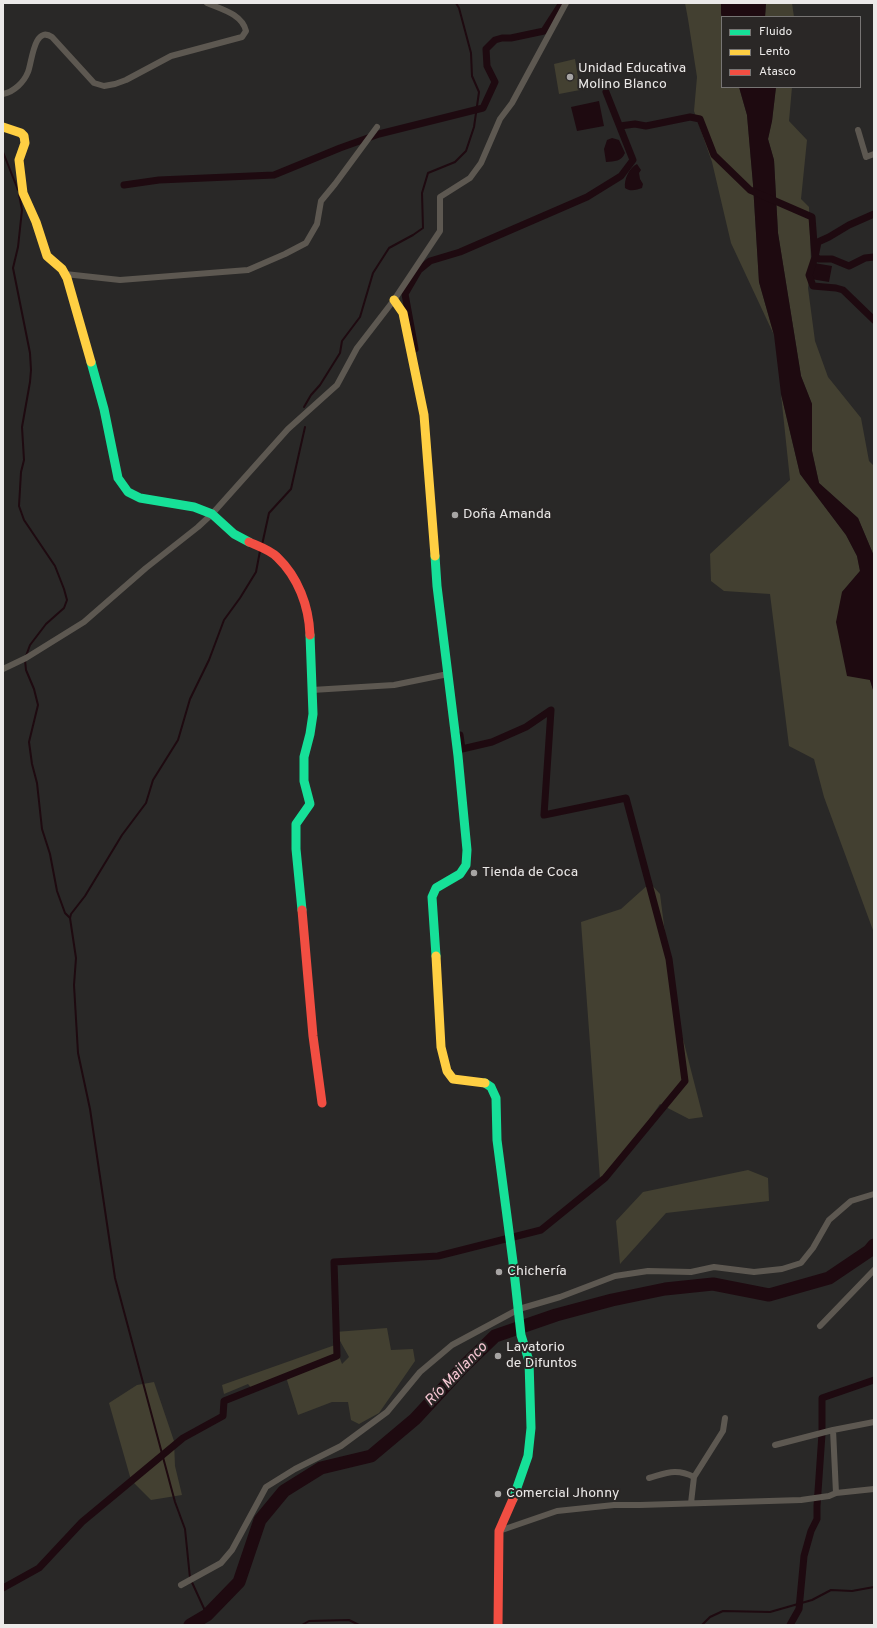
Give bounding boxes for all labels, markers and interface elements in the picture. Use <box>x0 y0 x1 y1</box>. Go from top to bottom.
legend <box>721 16 861 88</box>
text: Fluido <box>759 24 792 40</box>
text: Lento <box>759 44 790 60</box>
place label: Unidad Educativa Molino Blanco <box>578 61 686 94</box>
text: Atasco <box>759 64 796 80</box>
marker: Unidad Educativa Molino Blanco <box>565 72 575 82</box>
place label: Doña Amanda <box>463 507 551 523</box>
marker: Doña Amanda <box>450 510 460 520</box>
place label: Tienda de Coca <box>482 865 578 881</box>
marker: Tienda de Coca <box>469 868 479 878</box>
place label: Chichería <box>507 1264 567 1280</box>
marker: Chichería <box>494 1267 504 1277</box>
water label: Río Mailanco <box>422 1339 492 1411</box>
place label: Lavatorio de Difuntos <box>506 1340 577 1372</box>
marker: Lavatorio de Difuntos <box>493 1351 503 1361</box>
place label: Comercial Jhonny <box>506 1486 619 1502</box>
marker: Comercial Jhonny <box>493 1489 503 1499</box>

